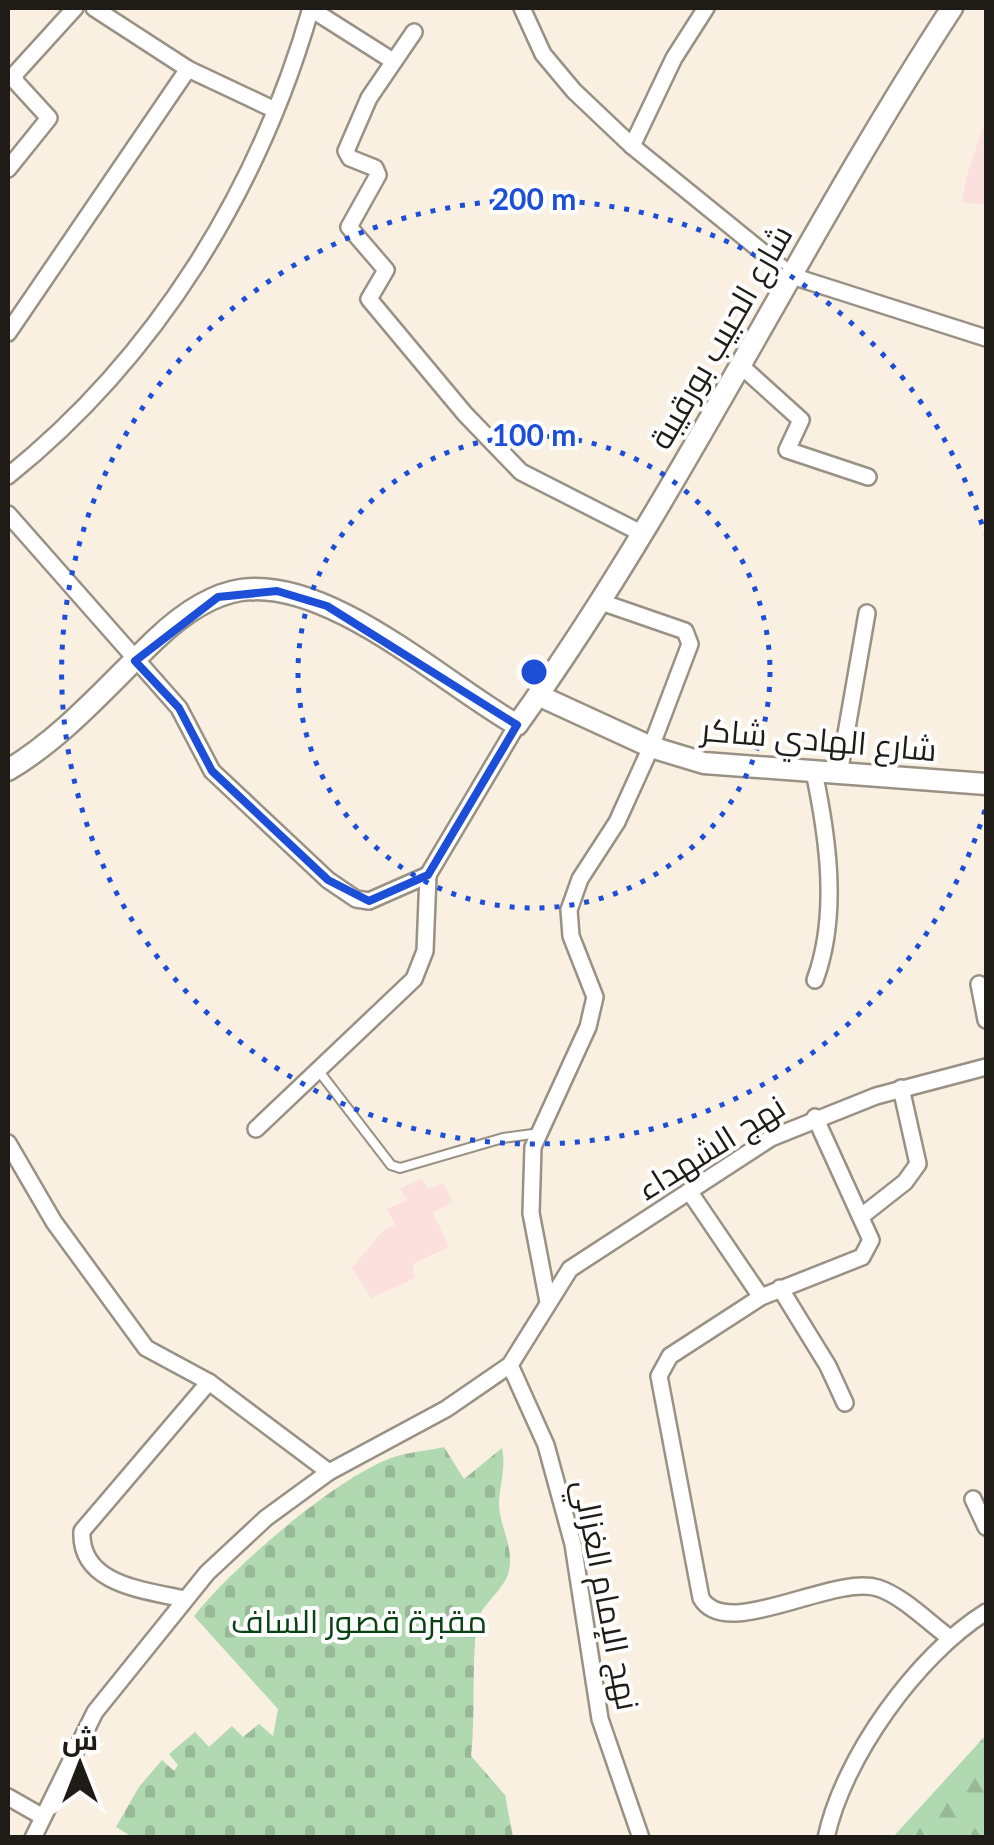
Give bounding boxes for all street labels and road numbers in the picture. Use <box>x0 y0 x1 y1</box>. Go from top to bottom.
street label: شارع الحبيب بورقيبة <box>640 217 803 457</box>
street label: شارع الهادي شاكر <box>697 709 938 775</box>
street label: نهج الشهداء <box>629 1086 794 1211</box>
street label: نهج الإمام الغزالي <box>559 1476 649 1715</box>

